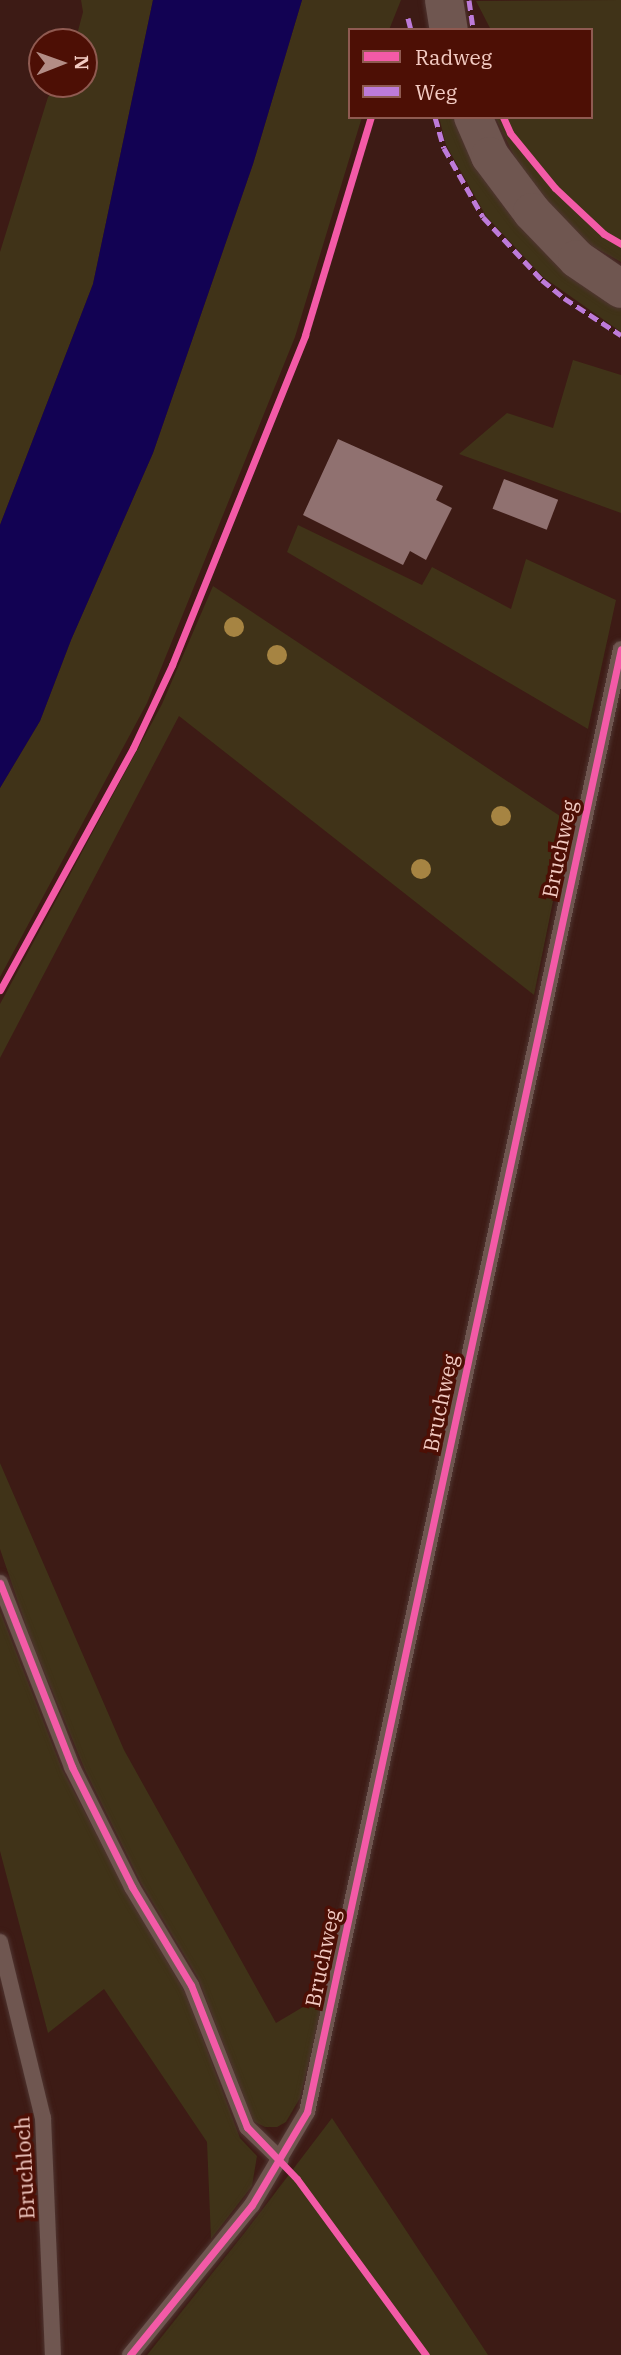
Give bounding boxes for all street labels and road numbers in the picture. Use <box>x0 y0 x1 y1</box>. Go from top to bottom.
street label: Bruchweg <box>536 798 582 900</box>
street label: Bruchweg <box>417 1352 463 1454</box>
street label: Bruchweg <box>299 1907 345 2009</box>
street label: Bruchloch <box>9 2116 39 2220</box>

